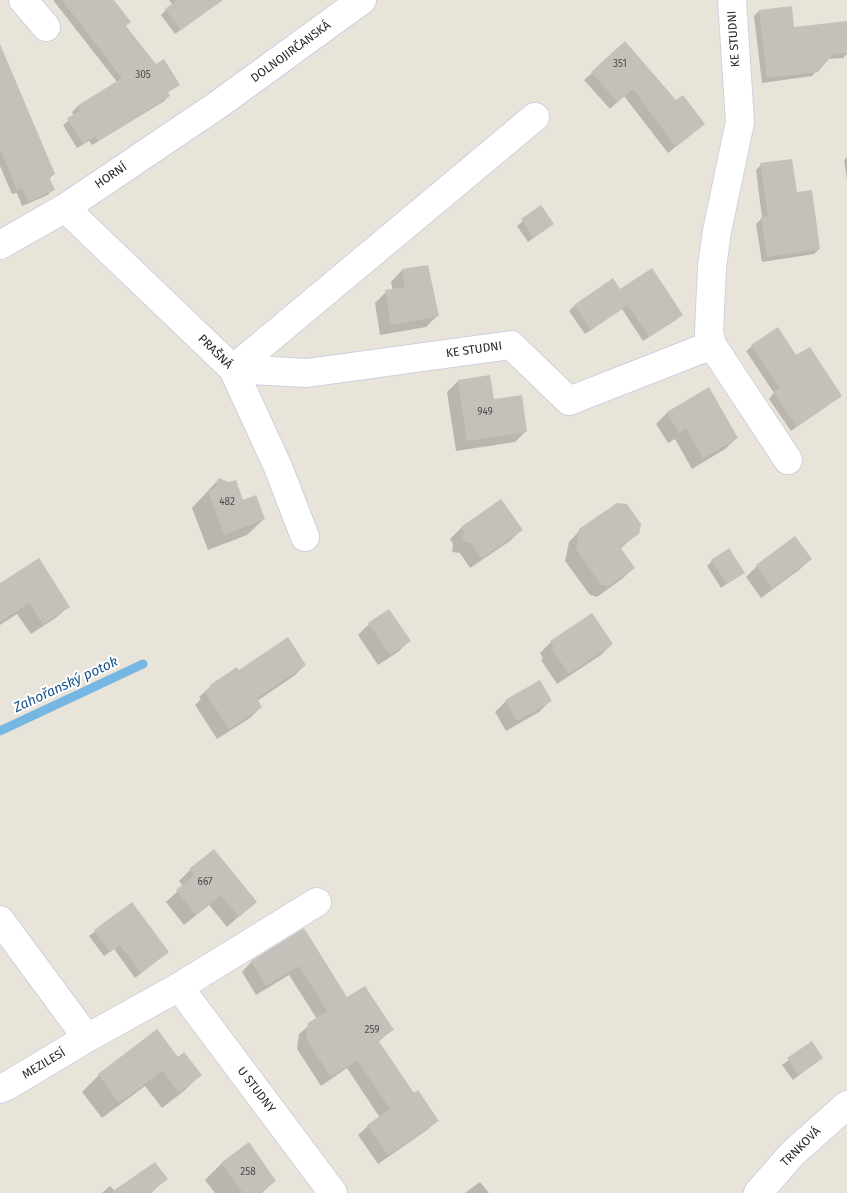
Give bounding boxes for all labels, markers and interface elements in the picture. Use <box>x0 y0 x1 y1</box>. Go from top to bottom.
street label: KE STUDNI <box>725 10 743 68</box>
street label: DOLNOJIRČANSKÁ <box>248 18 334 86</box>
house number: 351 <box>613 58 627 70</box>
house number: 305 <box>135 69 151 81</box>
street label: HORNÍ <box>92 160 130 192</box>
street label: PRAŠNÁ <box>195 332 235 372</box>
street label: KE STUDNI <box>445 339 503 361</box>
house number: 949 <box>477 406 493 418</box>
house number: 482 <box>219 496 235 508</box>
water label: Zahořanský potok <box>11 653 121 717</box>
house number: 667 <box>198 876 212 888</box>
house number: 259 <box>364 1024 380 1036</box>
street label: MEZILESÍ <box>20 1046 68 1082</box>
street label: U STUDNY <box>234 1064 278 1116</box>
street label: TRNKOVÁ <box>778 1124 824 1170</box>
house number: 258 <box>240 1166 256 1178</box>

